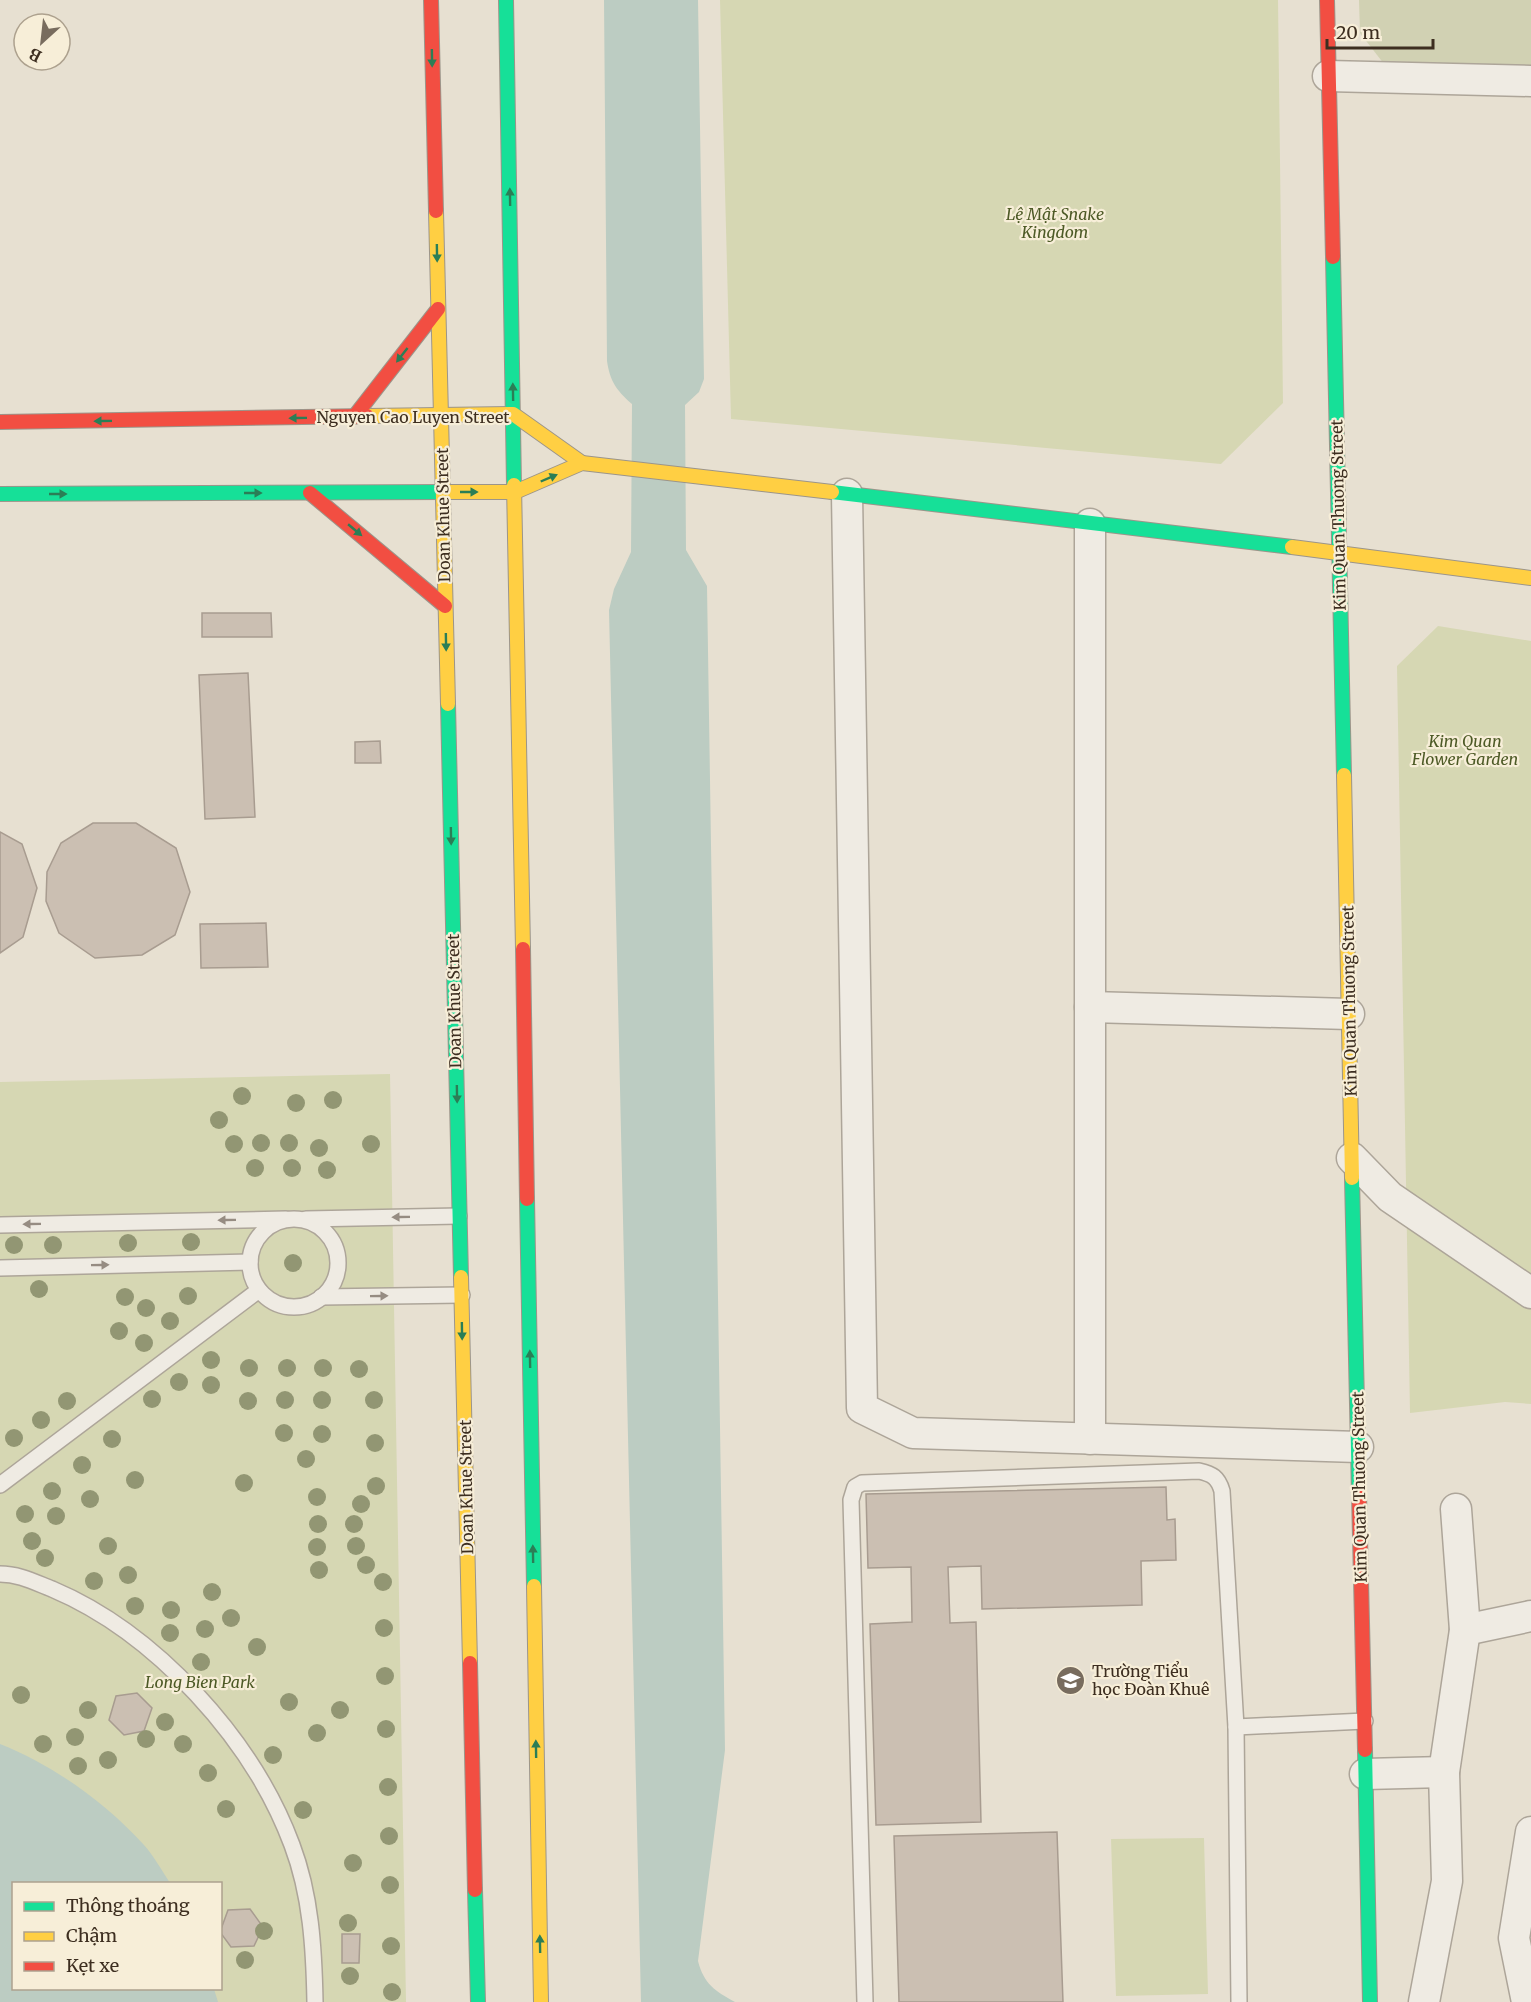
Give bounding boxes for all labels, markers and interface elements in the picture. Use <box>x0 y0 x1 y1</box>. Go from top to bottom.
north arrow <box>12 12 72 72</box>
scale bar <box>1327 12 1434 50</box>
text: 20 m <box>1336 21 1380 44</box>
text: B <box>26 44 45 67</box>
one-way arrow <box>428 49 437 68</box>
one-way arrow <box>505 187 514 206</box>
park label: Lệ Mật Snake Kingdom <box>1006 204 1104 242</box>
one-way arrow <box>432 244 442 263</box>
one-way arrow <box>396 347 409 363</box>
one-way arrow <box>508 382 518 401</box>
street label: Nguyen Cao Luyen Street <box>317 407 510 427</box>
one-way arrow <box>289 413 308 423</box>
one-way arrow <box>94 416 113 426</box>
street label: Kim Quan Thuong Street <box>1326 418 1350 611</box>
street label: Doan Khue Street <box>432 447 454 582</box>
one-way arrow <box>540 473 558 483</box>
one-way arrow <box>460 487 479 497</box>
one-way arrow <box>244 488 263 498</box>
one-way arrow <box>49 489 68 499</box>
one-way arrow <box>347 524 363 537</box>
one-way arrow <box>441 632 451 651</box>
park label: Kim Quan Flower Garden <box>1411 731 1518 769</box>
one-way arrow <box>446 827 455 846</box>
street label: Kim Quan Thuong Street <box>1337 904 1361 1097</box>
street label: Doan Khue Street <box>443 933 465 1068</box>
one-way arrow <box>452 1085 461 1104</box>
one-way arrow <box>391 1212 410 1222</box>
one-way arrow <box>218 1215 237 1225</box>
one-way arrow <box>23 1220 42 1229</box>
one-way arrow <box>91 1261 110 1270</box>
one-way arrow <box>370 1291 389 1301</box>
one-way arrow <box>457 1322 467 1341</box>
one-way arrow <box>525 1349 534 1368</box>
street label: Kim Quan Thuong Street <box>1347 1390 1371 1583</box>
street label: Doan Khue Street <box>455 1419 477 1554</box>
one-way arrow <box>528 1544 538 1563</box>
place label: Trường Tiểu học Đoàn Khuê <box>1092 1661 1209 1699</box>
school or university icon: Trường Tiểu học Đoàn Khuê <box>1055 1664 1087 1696</box>
park label: Long Bien Park <box>145 1672 255 1692</box>
one-way arrow <box>532 1739 541 1758</box>
legend <box>12 1882 222 1990</box>
text: Thông thoáng <box>66 1894 190 1917</box>
text: Chậm <box>66 1924 117 1947</box>
one-way arrow <box>535 1934 545 1953</box>
text: Kẹt xe <box>66 1954 119 1977</box>

